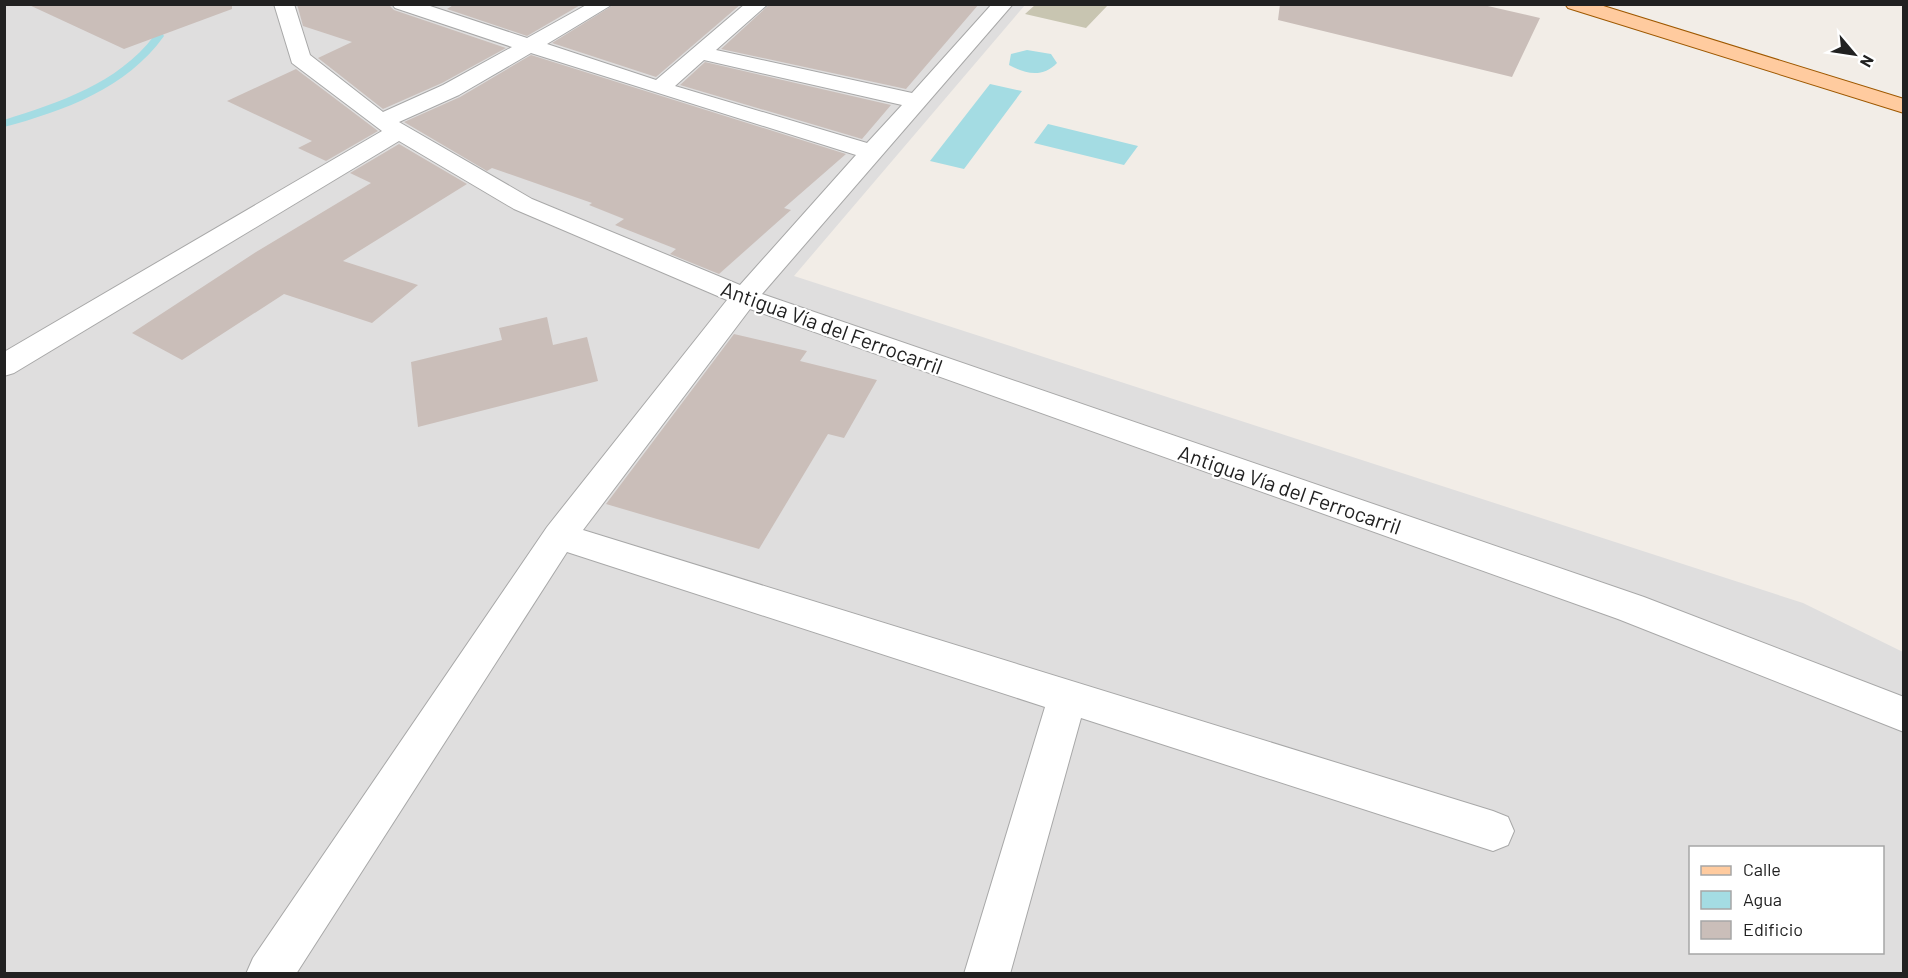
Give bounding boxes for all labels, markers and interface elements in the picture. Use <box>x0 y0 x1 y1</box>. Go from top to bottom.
north arrow <box>1824 24 1884 84</box>
text: N <box>1857 52 1878 71</box>
street label: Antigua Vía del Ferrocarril <box>718 275 946 379</box>
street label: Antigua Vía del Ferrocarril <box>1175 439 1405 539</box>
legend <box>1689 846 1884 954</box>
text: Calle <box>1743 858 1781 880</box>
text: Agua <box>1743 888 1782 910</box>
text: Edificio <box>1743 918 1803 940</box>

